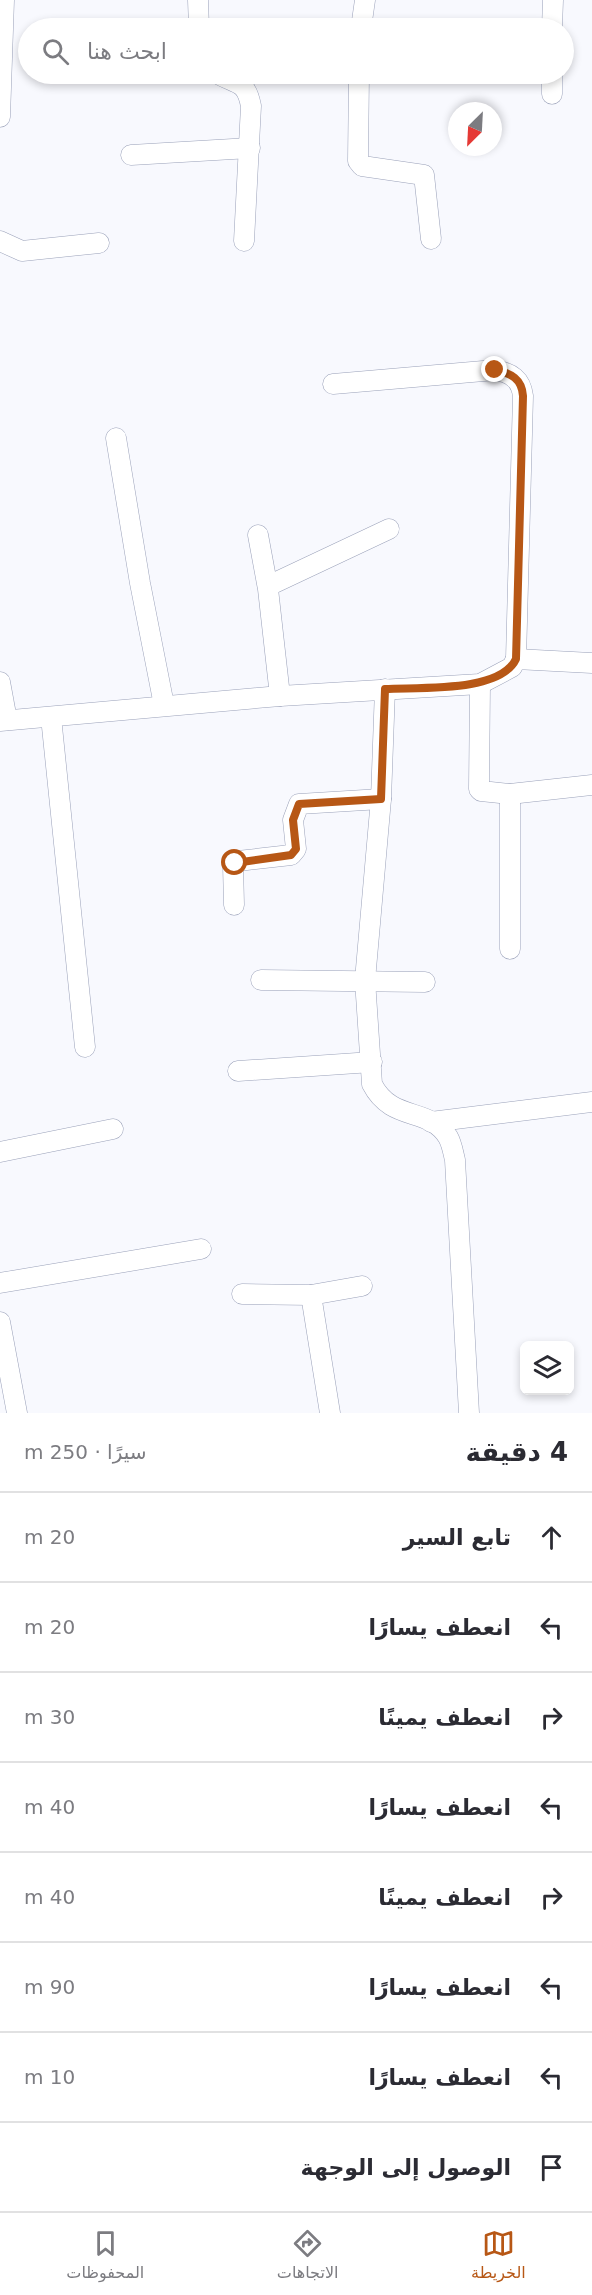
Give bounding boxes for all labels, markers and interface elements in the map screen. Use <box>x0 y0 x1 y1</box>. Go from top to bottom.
search box <box>18 18 574 84</box>
icon: search <box>39 35 72 68</box>
text: ابحث هنا <box>87 39 167 64</box>
north arrow <box>448 102 502 156</box>
route end <box>481 356 507 382</box>
route start <box>221 849 247 875</box>
map controls <box>520 1341 574 1395</box>
button: layers <box>520 1341 574 1395</box>
text: 4 دقيقة <box>465 1437 568 1467</box>
text: سيرًا · 250 m <box>24 1440 147 1464</box>
icon: ahead <box>535 1521 568 1554</box>
text: 20 m <box>24 1525 75 1549</box>
text: تابع السير <box>403 1525 511 1550</box>
icon: left <box>535 1611 568 1644</box>
text: 20 m <box>24 1615 75 1639</box>
text: انعطف يسارًا <box>368 1615 511 1640</box>
icon: right <box>535 1701 568 1734</box>
text: 30 m <box>24 1705 75 1729</box>
text: انعطف يمينًا <box>378 1705 511 1730</box>
icon: left <box>535 1791 568 1824</box>
text: 40 m <box>24 1795 75 1819</box>
text: انعطف يسارًا <box>368 1795 511 1820</box>
icon: right <box>535 1881 568 1914</box>
text: 40 m <box>24 1885 75 1909</box>
text: انعطف يمينًا <box>378 1885 511 1910</box>
icon: left <box>535 1971 568 2004</box>
text: 90 m <box>24 1975 75 1999</box>
text: انعطف يسارًا <box>368 1975 511 2000</box>
icon: left <box>535 2061 568 2094</box>
text: 10 m <box>24 2065 75 2089</box>
text: انعطف يسارًا <box>368 2065 511 2090</box>
icon: arrive <box>535 2151 568 2184</box>
text: الوصول إلى الوجهة <box>301 2155 511 2180</box>
tab: المحفوظات <box>66 2227 144 2282</box>
tab: الاتجاهات <box>277 2227 338 2282</box>
tab: الخريطة <box>471 2227 526 2282</box>

